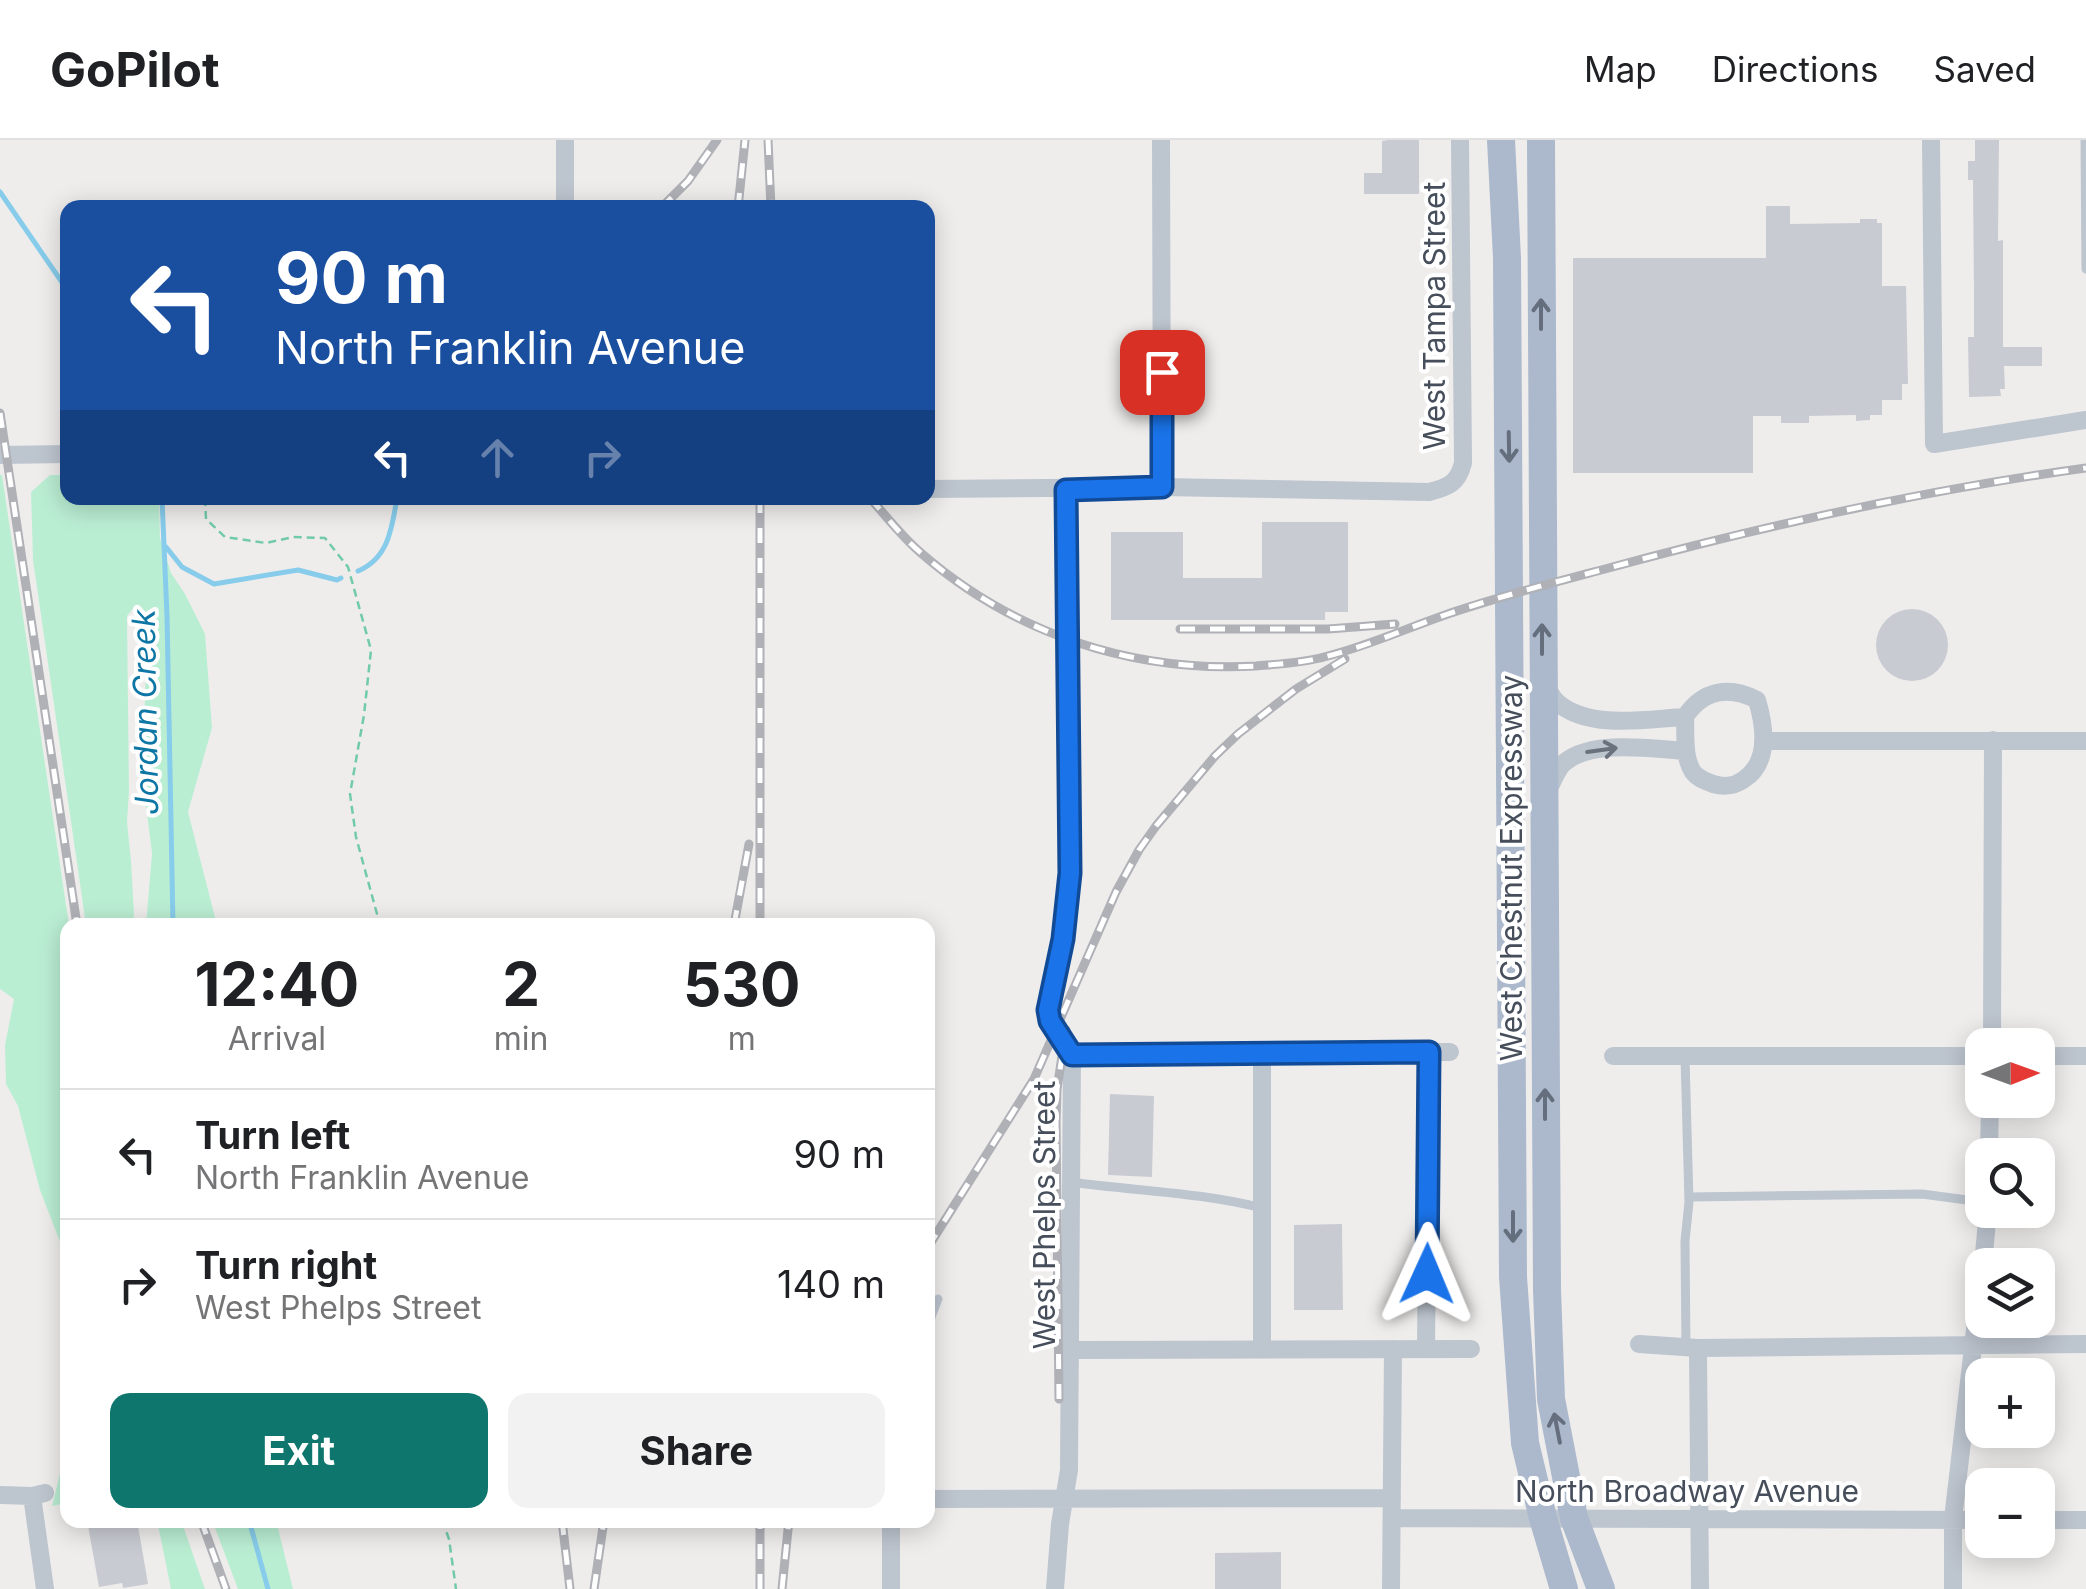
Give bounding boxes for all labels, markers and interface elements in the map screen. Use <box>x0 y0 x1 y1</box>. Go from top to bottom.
text: GoPilot <box>50 40 220 99</box>
text: Map <box>1584 48 1657 90</box>
text: Directions <box>1712 48 1879 90</box>
text: Saved <box>1934 48 2036 90</box>
street label: West Tampa Street <box>1416 182 1452 450</box>
text: 90 m <box>275 235 448 320</box>
icon: left <box>110 240 240 370</box>
one-way arrow <box>1532 298 1550 330</box>
text: North Franklin Avenue <box>275 320 745 375</box>
pin <box>1120 330 1205 415</box>
icon: arrive <box>1135 345 1190 400</box>
icon: left <box>365 430 420 485</box>
icon: ahead <box>470 430 525 485</box>
icon: right <box>575 430 630 485</box>
one-way arrow <box>1499 431 1518 463</box>
water label: Jordan Creek <box>124 608 166 815</box>
one-way arrow <box>1532 623 1552 656</box>
street label: West Chestnut Expressway <box>1493 675 1529 1061</box>
one-way arrow <box>1586 741 1618 759</box>
text: 12:40 <box>195 948 359 1020</box>
text: 2 <box>502 948 540 1020</box>
text: 530 <box>683 948 800 1020</box>
text: Arrival <box>228 1019 326 1058</box>
text: min <box>494 1019 548 1058</box>
text: m <box>728 1019 756 1058</box>
north arrow <box>1965 1028 2055 1118</box>
map controls <box>1965 1028 2055 1558</box>
street label: West Phelps Street <box>1026 1081 1062 1349</box>
one-way arrow <box>1536 1088 1554 1120</box>
text: Turn left <box>195 1112 350 1158</box>
icon: left <box>110 1127 165 1182</box>
text: 90 m <box>793 1131 885 1177</box>
button: search <box>1965 1138 2055 1228</box>
text: North Franklin Avenue <box>195 1158 529 1197</box>
one-way arrow <box>1504 1210 1522 1243</box>
position arrow <box>1375 1222 1479 1326</box>
text: Turn right <box>195 1242 377 1288</box>
button: layers <box>1965 1248 2055 1338</box>
icon: right <box>110 1257 165 1312</box>
text: 140 m <box>777 1261 885 1307</box>
text: West Phelps Street <box>195 1288 481 1327</box>
button: + <box>1965 1358 2055 1448</box>
button: Exit <box>110 1393 488 1508</box>
button: Share <box>508 1393 885 1508</box>
one-way arrow <box>1546 1413 1565 1445</box>
button: − <box>1965 1468 2055 1558</box>
street label: North Broadway Avenue <box>1515 1473 1859 1509</box>

